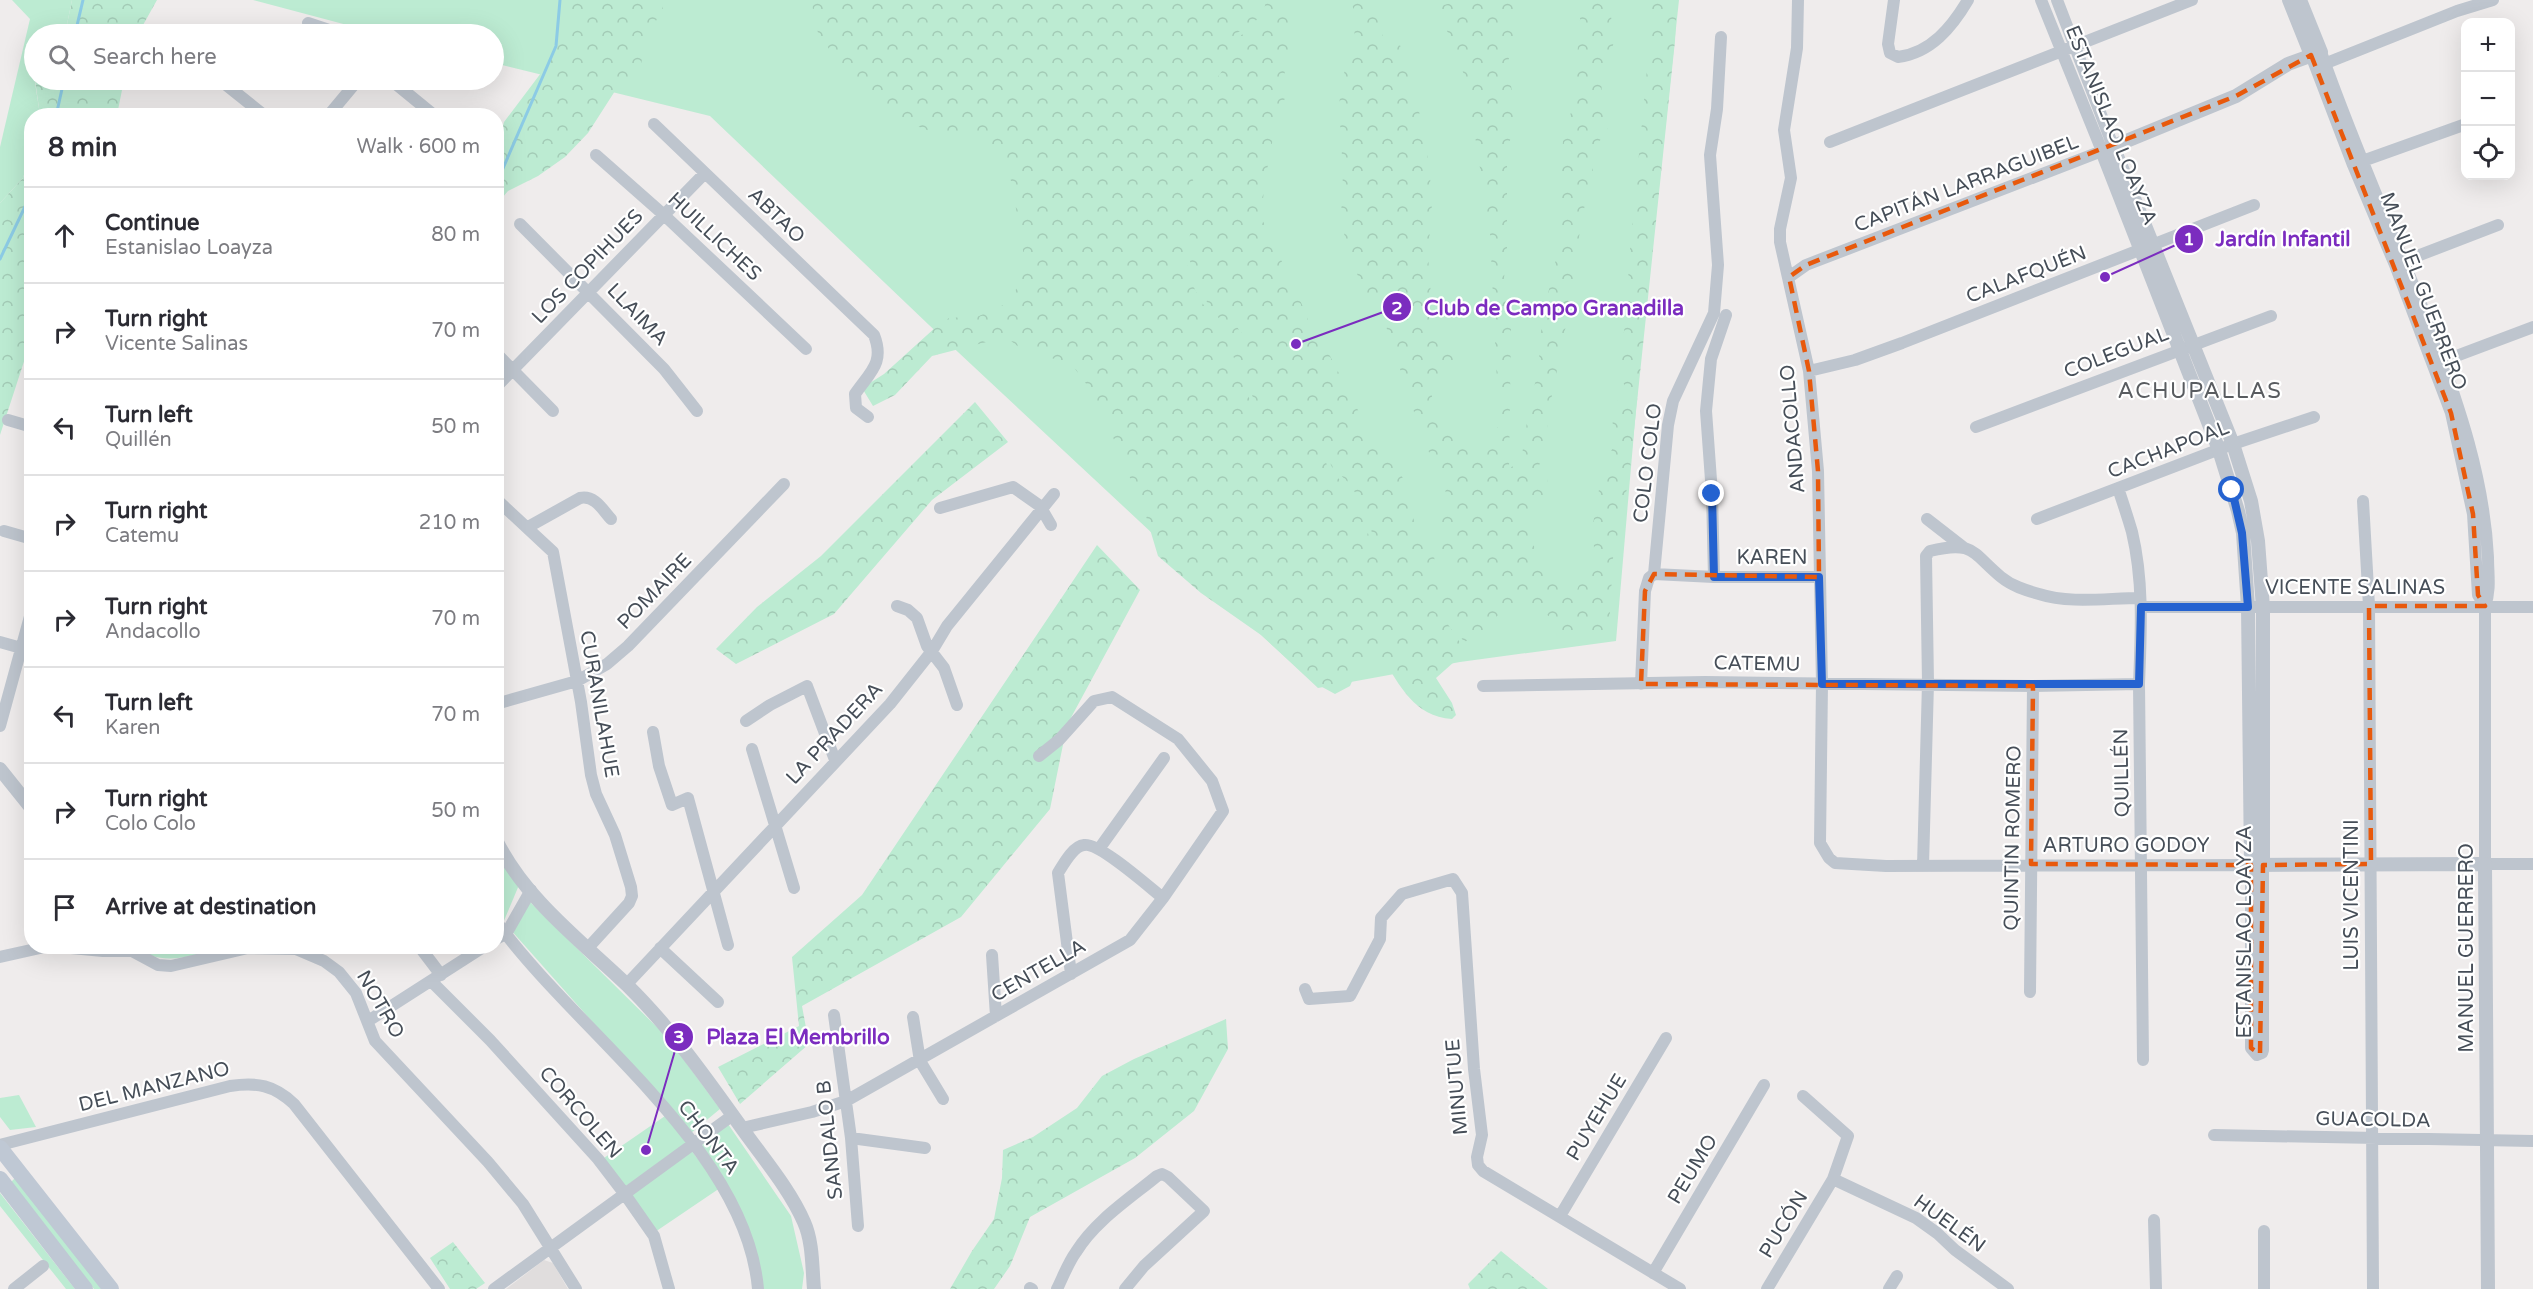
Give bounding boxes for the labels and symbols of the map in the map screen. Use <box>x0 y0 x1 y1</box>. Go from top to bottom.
street label: ESTANISLAO LOAYZA <box>2060 22 2162 229</box>
street label: CAPITÁN LARRAGUIBEL <box>1850 129 2082 238</box>
street label: ABTAO <box>743 183 810 249</box>
street label: HUILLICHES <box>663 187 766 286</box>
street label: MANUEL GUERRERO <box>2374 189 2472 394</box>
street label: LOS COPIHUES <box>527 205 648 329</box>
callout: Jardín Infantil <box>2174 219 2363 258</box>
text: Jardín Infantil <box>2215 227 2350 252</box>
text: 1 <box>2183 228 2195 250</box>
street label: CALAFQUÉN <box>1962 240 2090 309</box>
street label: LLAIMA <box>602 278 673 351</box>
callout: Club de Campo Granadilla <box>1382 288 1696 327</box>
text: Club de Campo Granadilla <box>1424 296 1684 321</box>
text: 2 <box>1391 297 1403 319</box>
street label: COLEGUAL <box>2061 322 2173 384</box>
street label: ANDACOLLO <box>1775 363 1811 494</box>
district label: ACHUPALLAS <box>2118 378 2282 404</box>
street label: COLO COLO <box>1629 402 1667 524</box>
street label: CACHAPOAL <box>2104 416 2233 484</box>
route start <box>2218 476 2244 502</box>
route end <box>1698 480 1724 506</box>
street label: KAREN <box>1737 546 1807 570</box>
street label: POMAIRE <box>613 549 697 635</box>
street label: VICENTE SALINAS <box>2265 576 2445 600</box>
street label: CURANILAHUE <box>574 629 624 780</box>
street label: CATEMU <box>1713 651 1801 677</box>
street label: LA PRADERA <box>781 678 888 790</box>
street label: QUILLÉN <box>2108 728 2135 818</box>
street label: QUINTIN ROMERO <box>1999 745 2027 931</box>
street label: LUIS VICENTINI <box>2340 819 2364 971</box>
street label: ESTANISLAO LOAYZA <box>2233 825 2257 1039</box>
street label: ARTURO GODOY <box>2043 834 2210 858</box>
street label: MANUEL GUERRERO <box>2455 843 2479 1053</box>
street label: CENTELLA <box>987 934 1090 1008</box>
street label: NOTRO <box>351 966 409 1043</box>
callout: Plaza El Membrillo <box>664 1017 902 1056</box>
text: Plaza El Membrillo <box>706 1025 890 1050</box>
text: 3 <box>673 1026 685 1048</box>
street label: MINUTUE <box>1441 1038 1473 1136</box>
street label: DEL MANZANO <box>76 1057 232 1117</box>
street label: CORCOLEN <box>534 1062 627 1164</box>
street label: PUYEHUE <box>1562 1070 1632 1165</box>
street label: SANDALO B <box>812 1079 848 1201</box>
street label: CHONTA <box>672 1096 744 1180</box>
street label: GUACOLDA <box>2315 1107 2431 1133</box>
street label: PEUMO <box>1663 1130 1723 1209</box>
street label: PUCÓN <box>1754 1186 1813 1263</box>
street label: HUELÉN <box>1909 1189 1991 1258</box>

